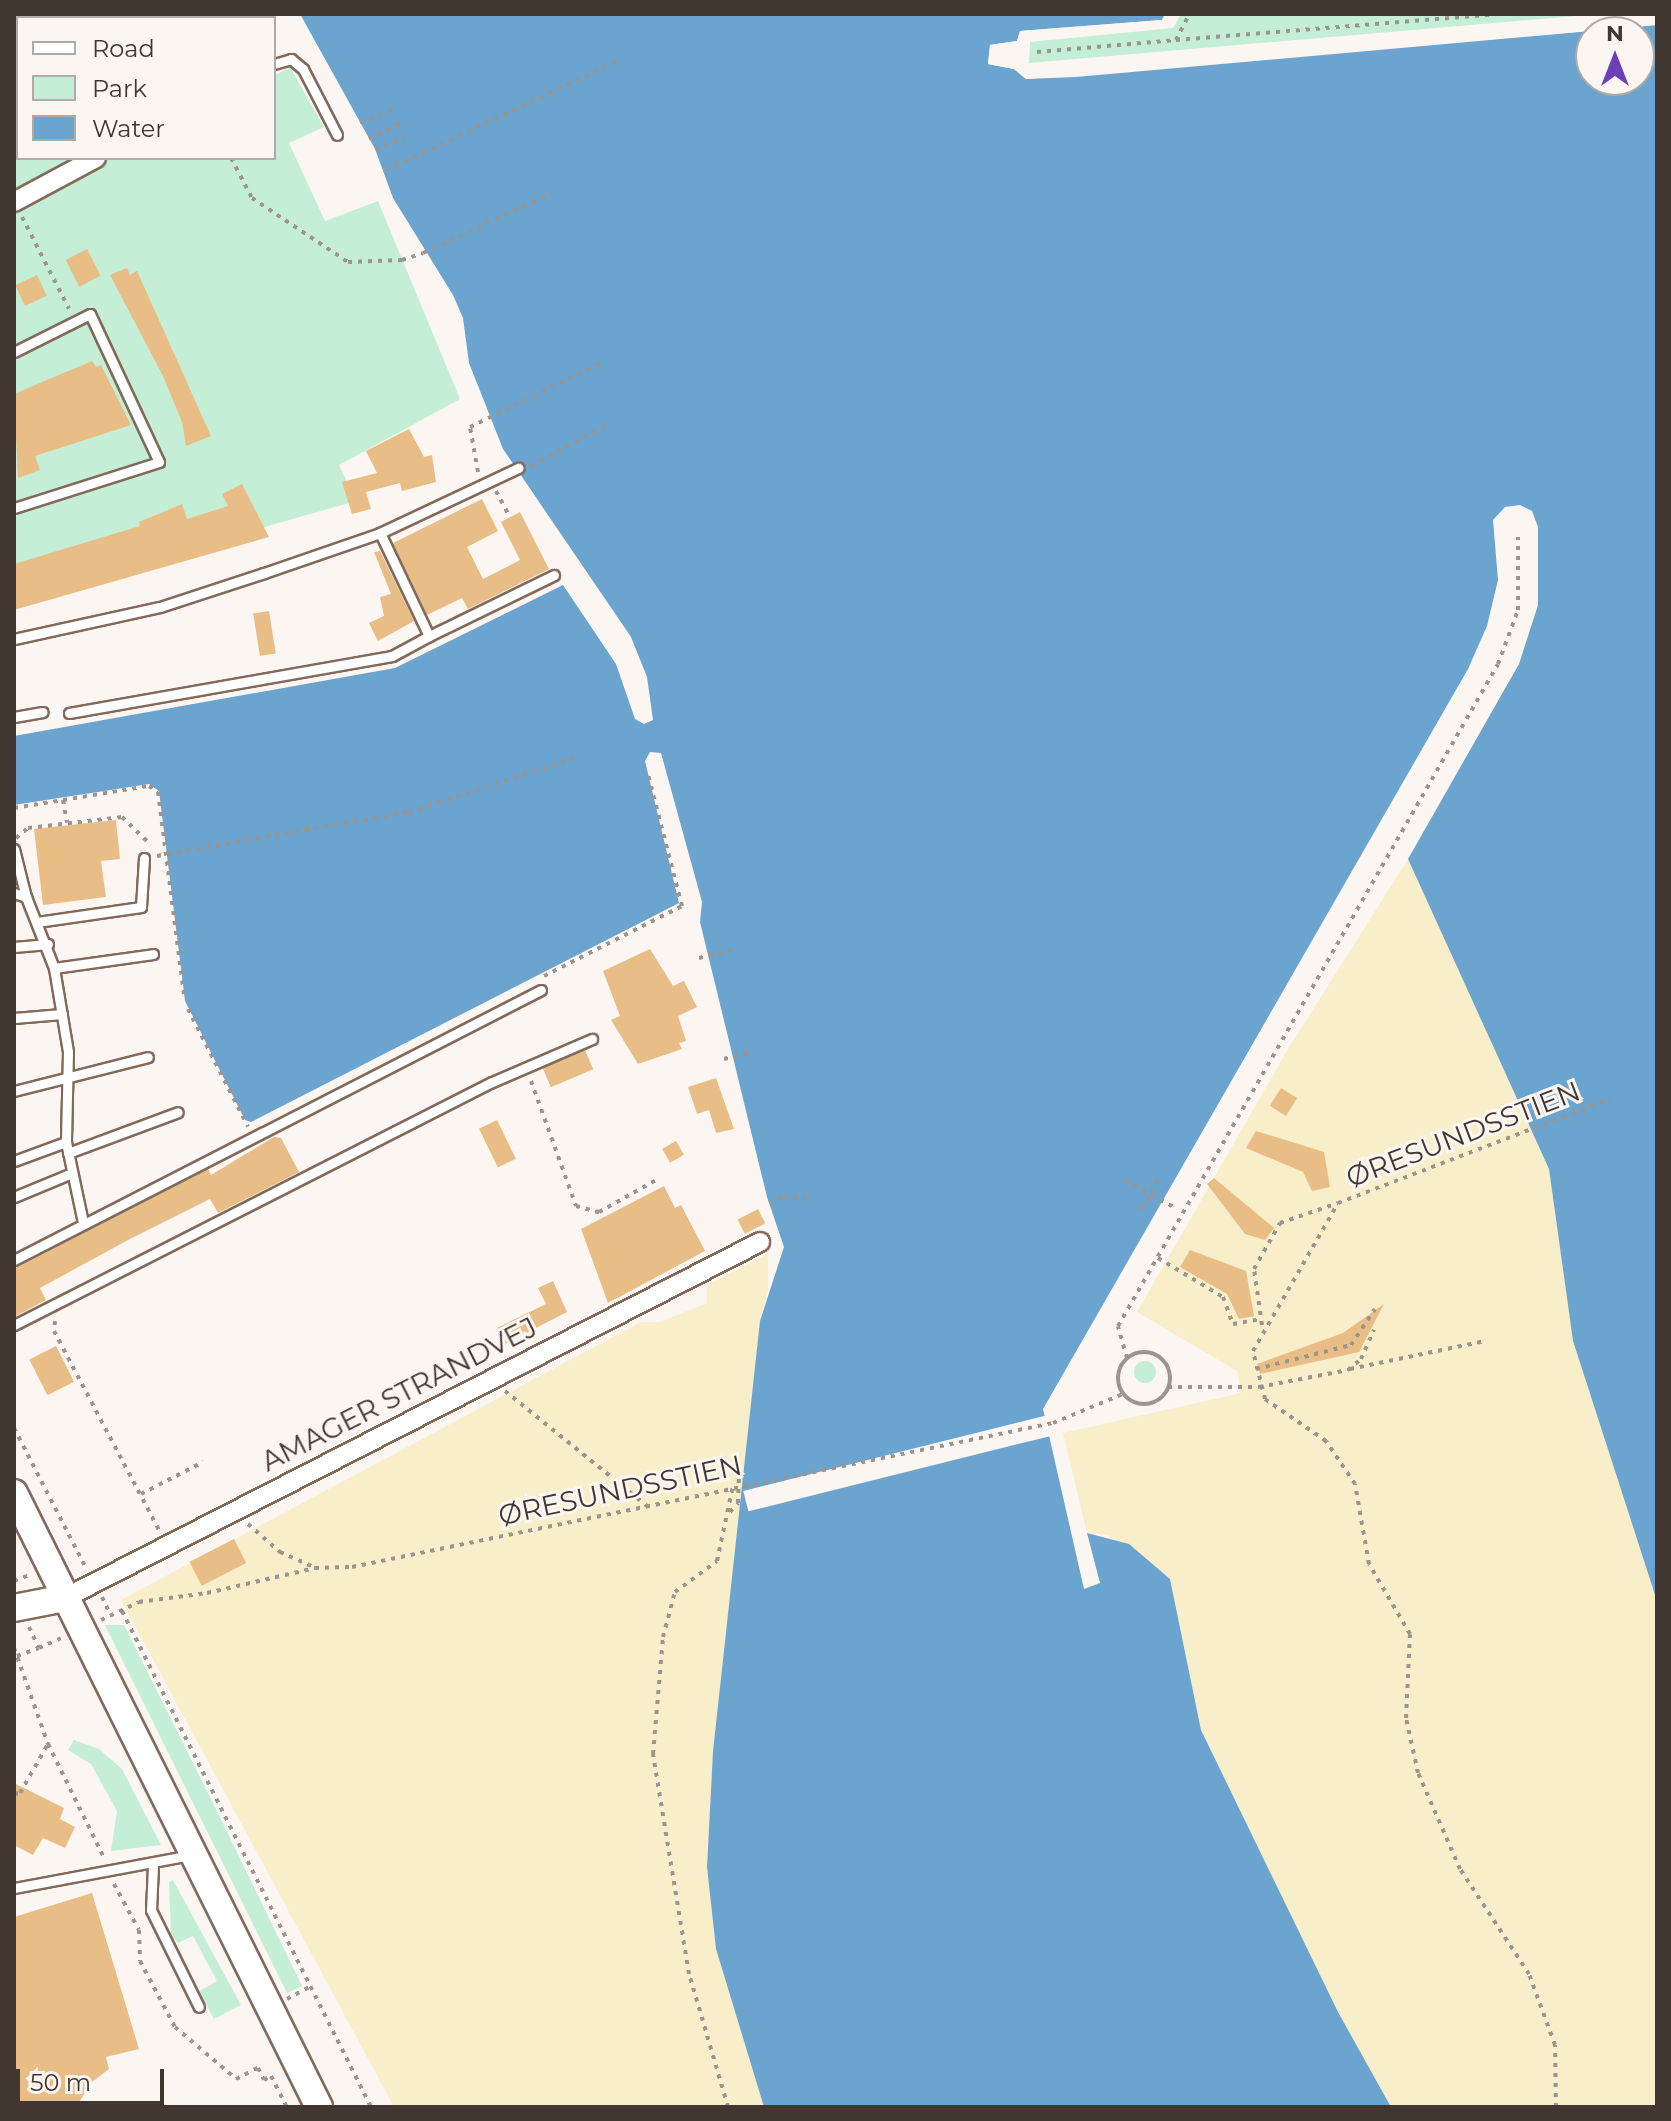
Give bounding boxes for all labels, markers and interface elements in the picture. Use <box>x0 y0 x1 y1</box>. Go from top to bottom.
legend <box>16 16 276 160</box>
north arrow <box>1575 16 1655 96</box>
text: N <box>1606 20 1624 47</box>
text: Road <box>92 34 155 63</box>
text: Park <box>92 74 147 103</box>
text: Water <box>92 114 165 143</box>
street label: ØRESUNDSSTIEN <box>1341 1074 1585 1194</box>
street label: AMAGER STRANDVEJ <box>255 1310 543 1478</box>
street label: ØRESUNDSSTIEN <box>495 1448 745 1532</box>
scale bar <box>20 2053 168 2103</box>
text: 50 m <box>30 2068 91 2097</box>

